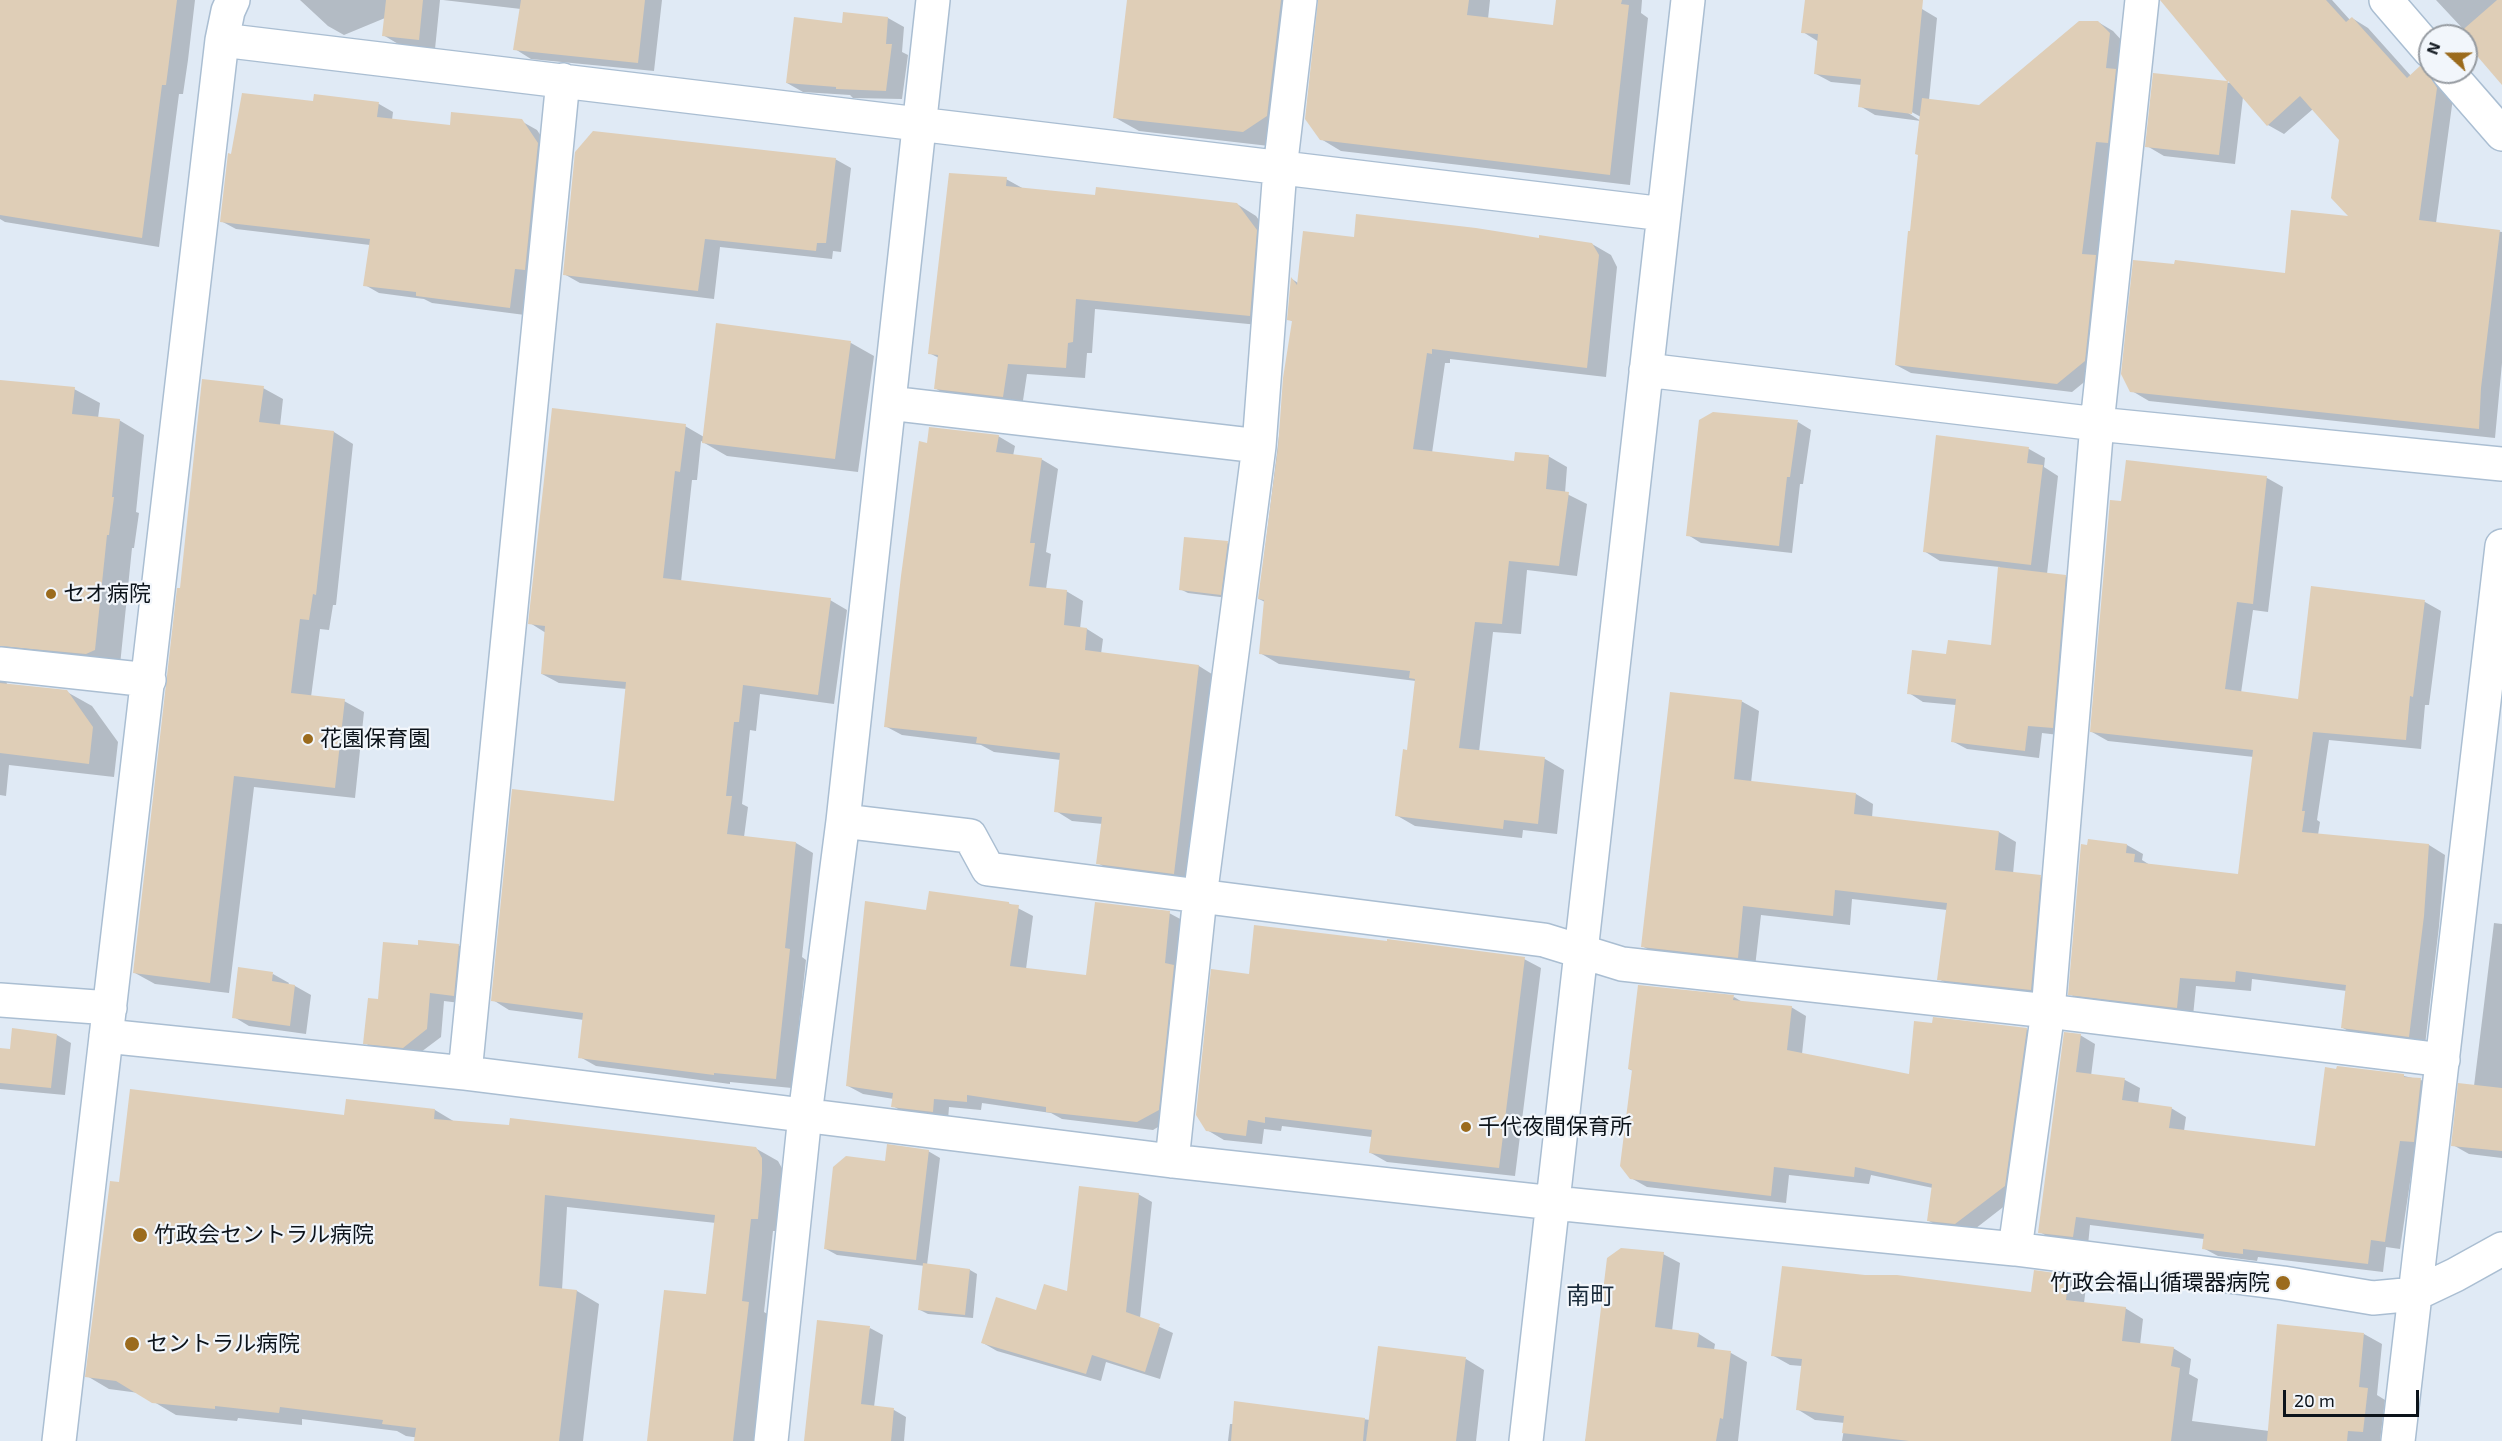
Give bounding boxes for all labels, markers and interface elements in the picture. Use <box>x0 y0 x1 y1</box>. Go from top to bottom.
north arrow <box>2418 24 2478 84</box>
text: N <box>2422 39 2444 57</box>
place label: セオ病院 <box>63 581 151 607</box>
marker: セオ病院 <box>44 587 58 601</box>
place label: 花園保育園 <box>320 726 430 752</box>
marker: 花園保育園 <box>301 732 315 746</box>
place label: 千代夜間保育所 <box>1478 1114 1632 1140</box>
marker: 千代夜間保育所 <box>1459 1120 1473 1134</box>
place label: 竹政会セントラル病院 <box>154 1222 374 1248</box>
marker: 竹政会セントラル病院 <box>131 1226 149 1244</box>
place label: 竹政会福山循環器病院 <box>2050 1270 2270 1296</box>
marker: 竹政会福山循環器病院 <box>2274 1274 2292 1292</box>
district label: 南町 <box>1566 1282 1614 1310</box>
place label: セントラル病院 <box>146 1331 300 1357</box>
marker: セントラル病院 <box>123 1335 141 1353</box>
scale bar <box>2286 1378 2422 1416</box>
text: 20 m <box>2294 1389 2335 1411</box>

